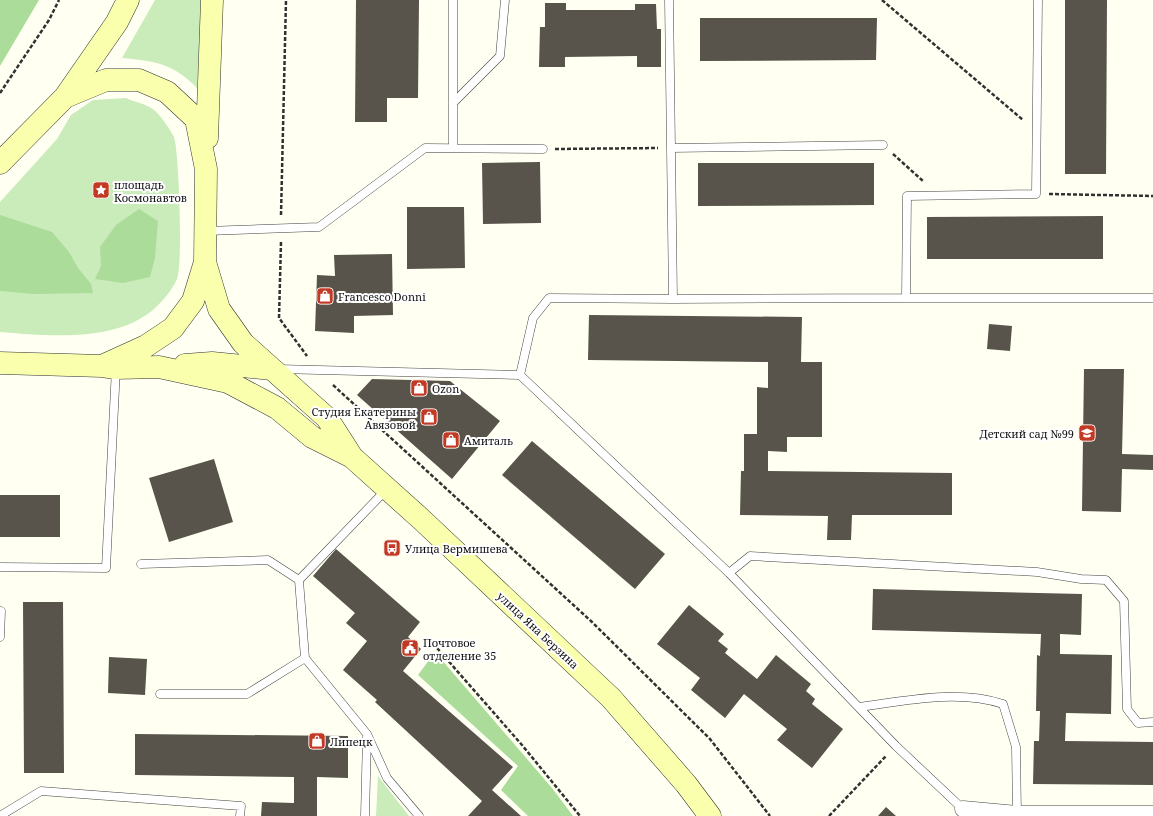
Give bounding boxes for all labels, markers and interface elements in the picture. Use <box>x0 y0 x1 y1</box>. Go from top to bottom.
place label: площадь Космонавтов <box>114 177 187 205</box>
place icon: площадь Космонавтов <box>91 180 111 200</box>
shop icon: Francesco Donni <box>315 286 335 306</box>
place label: Francesco Donni <box>338 289 426 304</box>
shop icon: Ozon <box>409 378 429 398</box>
place label: Ozon <box>432 381 459 396</box>
place label: Студия Екатерины Авязовой <box>312 404 416 432</box>
shop icon: Студия Екатерины Авязовой <box>419 407 439 427</box>
school or university icon: Детский сад №99 <box>1077 423 1097 443</box>
place label: Детский сад №99 <box>980 426 1074 441</box>
shop icon: Амиталь <box>441 430 461 450</box>
place label: Амиталь <box>464 433 513 448</box>
bus stop icon: Улица Вермишева <box>382 538 402 558</box>
place label: Улица Вермишева <box>405 541 508 556</box>
street label: улица Яна Берзина <box>494 588 582 672</box>
place label: Почтовое отделение 35 <box>423 635 496 663</box>
public building icon: Почтовое отделение 35 <box>400 638 420 658</box>
shop icon: Липецк <box>307 731 327 751</box>
place label: Липецк <box>330 734 373 749</box>

